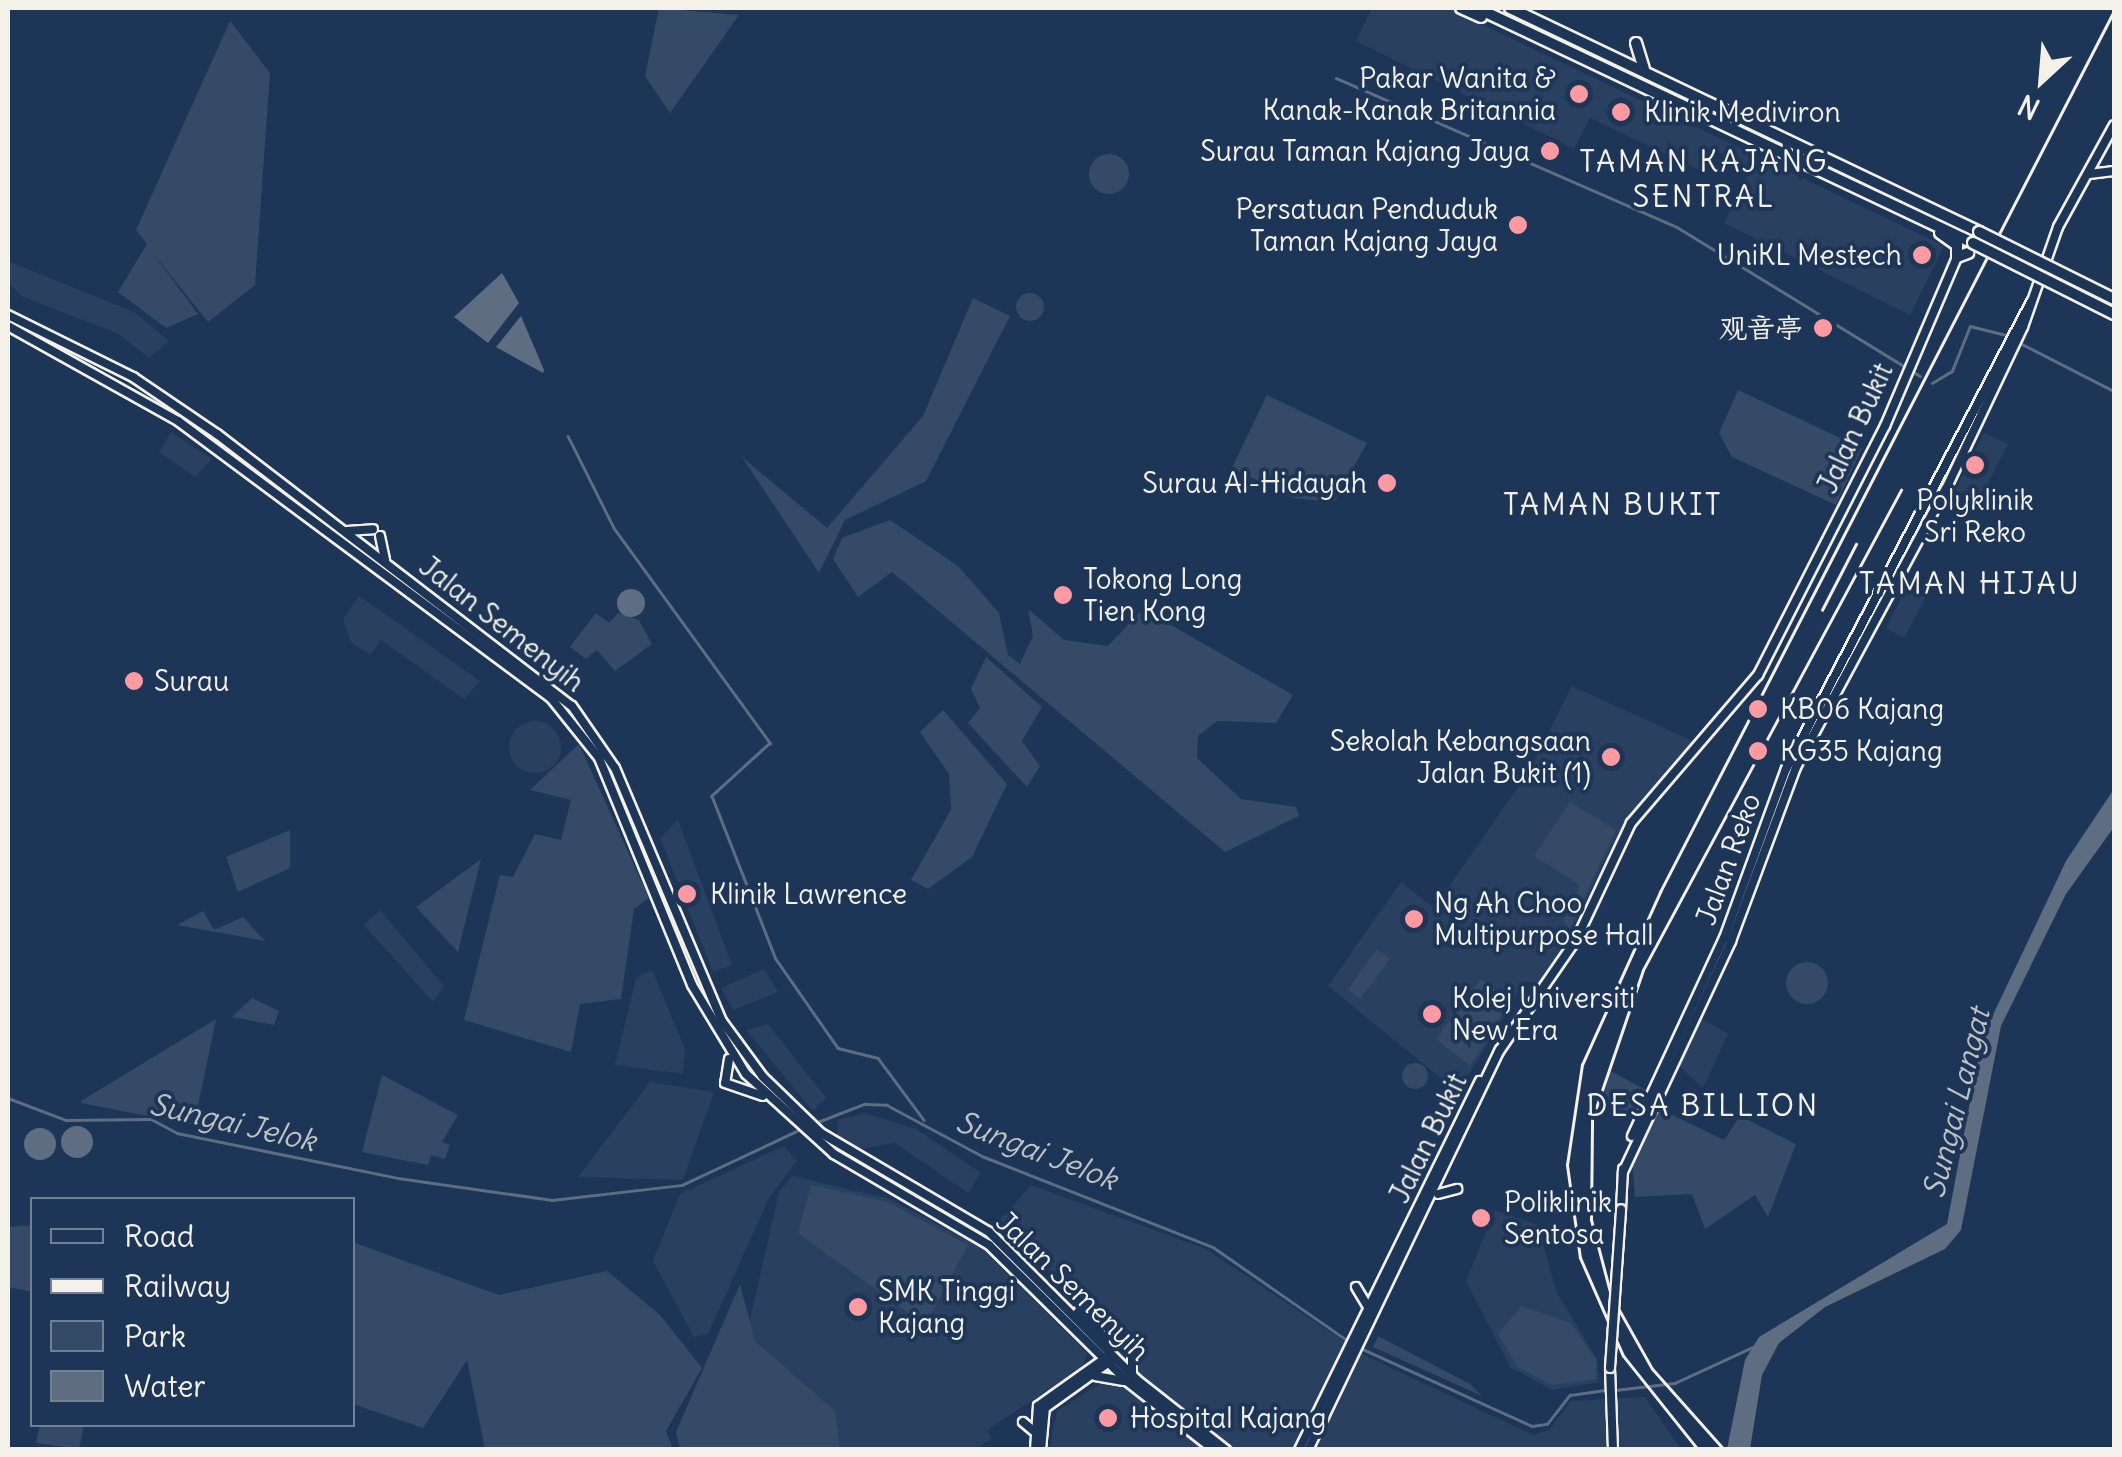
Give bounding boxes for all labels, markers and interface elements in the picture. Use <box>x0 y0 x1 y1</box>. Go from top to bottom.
north arrow <box>1992 30 2092 130</box>
place label: Pakar Wanita & Kanak-Kanak Britannia <box>1262 61 1556 127</box>
marker: Pakar Wanita & Kanak-Kanak Britannia <box>1566 81 1592 107</box>
text: N <box>2012 87 2045 127</box>
place label: Klinik Mediviron <box>1644 95 1841 129</box>
marker: Klinik Mediviron <box>1608 99 1634 125</box>
place label: Surau Taman Kajang Jaya <box>1200 134 1530 168</box>
marker: Surau Taman Kajang Jaya <box>1539 140 1561 162</box>
district label: TAMAN KAJANG SENTRAL <box>1579 143 1829 214</box>
place label: Persatuan Penduduk Taman Kajang Jaya <box>1236 192 1498 258</box>
marker: Persatuan Penduduk Taman Kajang Jaya <box>1507 214 1529 236</box>
place label: UniKL Mestech <box>1717 238 1902 272</box>
marker: UniKL Mestech <box>1911 244 1933 266</box>
place label: 观音亭 <box>1719 311 1803 345</box>
marker: 观音亭 <box>1812 317 1834 339</box>
street label: Jalan Bukit <box>1810 357 1900 499</box>
marker: Polyklinik Sri Reko <box>1962 452 1988 478</box>
place label: Surau Al-Hidayah <box>1142 466 1367 500</box>
marker: Surau Al-Hidayah <box>1376 472 1398 494</box>
place label: Polyklinik Sri Reko <box>1916 483 2034 549</box>
district label: TAMAN BUKIT <box>1503 486 1723 522</box>
street label: Jalan Semenyih <box>413 549 591 699</box>
place label: Tokong Long Tien Kong <box>1083 562 1242 628</box>
district label: TAMAN HIJAU <box>1859 565 2081 601</box>
marker: Tokong Long Tien Kong <box>1052 584 1074 606</box>
place label: Surau <box>154 664 229 698</box>
marker: Surau <box>123 670 145 692</box>
place label: KB06 Kajang <box>1780 692 1944 726</box>
marker: KB06 Kajang <box>1745 696 1771 722</box>
place label: Sekolah Kebangsaan Jalan Bukit (1) <box>1330 724 1591 790</box>
place label: KG35 Kajang <box>1780 734 1943 768</box>
marker: KG35 Kajang <box>1745 738 1771 764</box>
marker: Sekolah Kebangsaan Jalan Bukit (1) <box>1600 746 1622 768</box>
street label: Jalan Reko <box>1689 789 1767 929</box>
place label: Klinik Lawrence <box>710 877 907 911</box>
marker: Klinik Lawrence <box>674 881 700 907</box>
place label: Ng Ah Choo Multipurpose Hall <box>1434 886 1653 952</box>
marker: Ng Ah Choo Multipurpose Hall <box>1403 908 1425 930</box>
place label: Kolej Universiti New Era <box>1452 981 1635 1047</box>
marker: Kolej Universiti New Era <box>1421 1003 1443 1025</box>
water label: Sungai Langat <box>1915 1005 1997 1201</box>
street label: Jalan Bukit <box>1382 1068 1474 1208</box>
water label: Sungai Jelok <box>146 1085 320 1159</box>
district label: DESA BILLION <box>1586 1087 1820 1123</box>
water label: Sungai Jelok <box>951 1103 1123 1197</box>
place label: Poliklinik Sentosa <box>1504 1185 1612 1251</box>
legend <box>30 1197 355 1427</box>
street label: Jalan Semenyih <box>989 1204 1157 1368</box>
marker: Poliklinik Sentosa <box>1468 1205 1494 1231</box>
text: Road <box>124 1217 194 1255</box>
text: Railway <box>124 1267 231 1305</box>
place label: SMK Tinggi Kajang <box>878 1274 1015 1340</box>
marker: SMK Tinggi Kajang <box>847 1296 869 1318</box>
text: Park <box>124 1317 186 1355</box>
text: Water <box>124 1367 206 1405</box>
place label: Hospital Kajang <box>1130 1401 1326 1435</box>
marker: Hospital Kajang <box>1095 1405 1121 1431</box>

